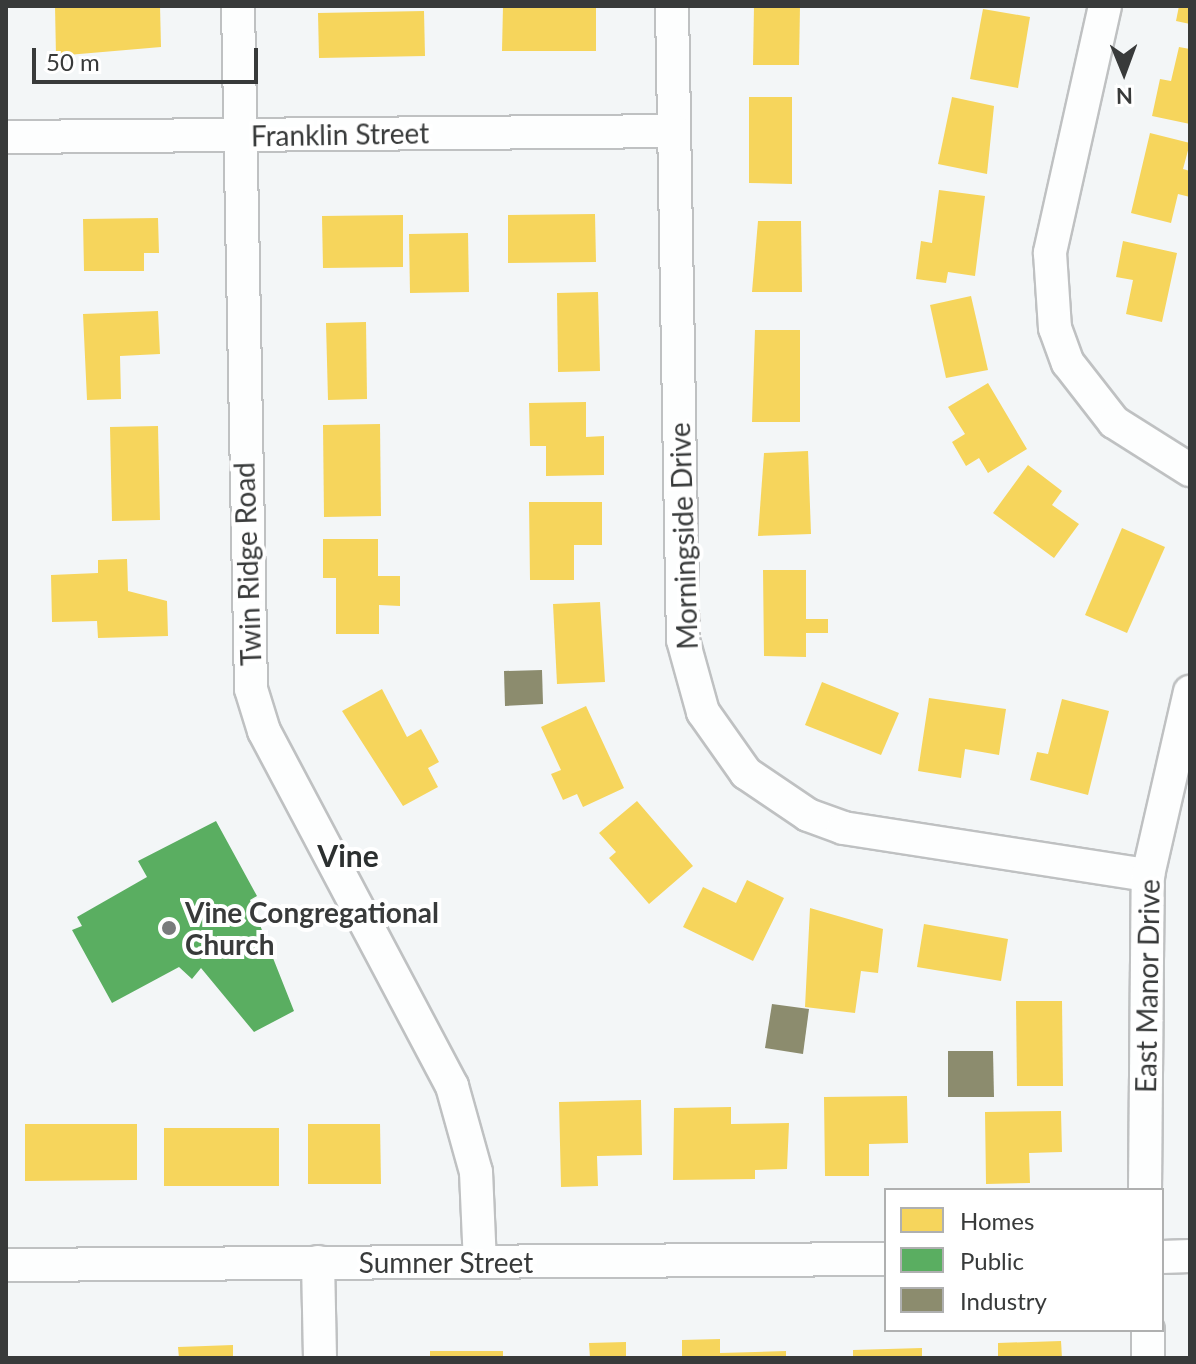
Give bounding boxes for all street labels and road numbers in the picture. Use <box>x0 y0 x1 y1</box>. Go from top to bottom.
street label: Franklin Street <box>251 116 429 152</box>
street label: Morningside Drive <box>662 422 704 650</box>
street label: Twin Ridge Road <box>227 462 267 666</box>
street label: East Manor Drive <box>1128 879 1166 1093</box>
street label: Sumner Street <box>358 1245 534 1279</box>

